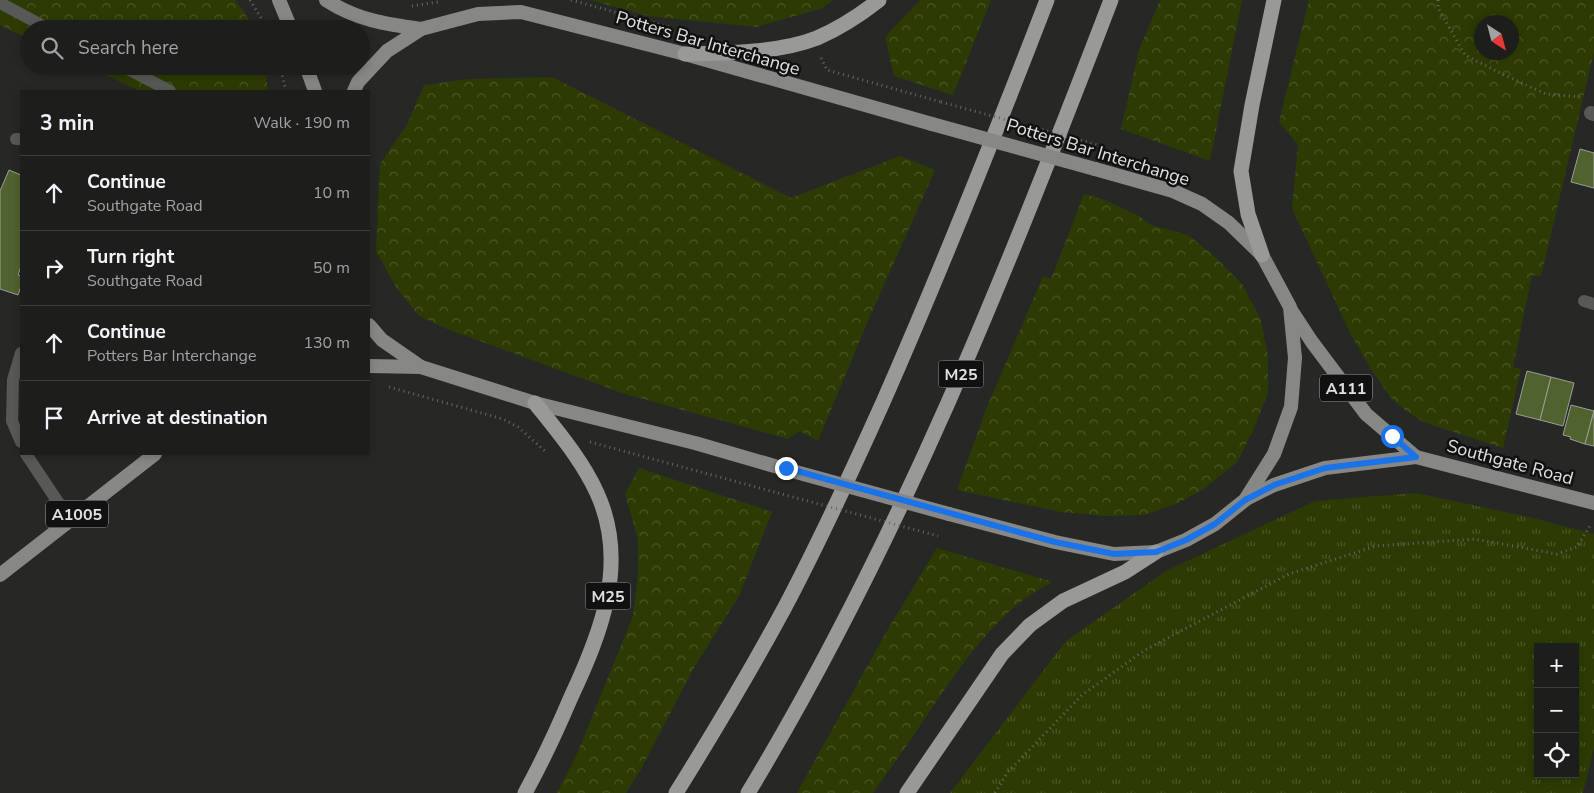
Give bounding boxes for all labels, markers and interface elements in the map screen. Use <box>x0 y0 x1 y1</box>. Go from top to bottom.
street label: Potters Bar Interchange <box>613 5 803 81</box>
north arrow <box>1474 15 1519 60</box>
search box <box>20 20 370 75</box>
icon: search <box>38 34 66 62</box>
text: Search here <box>78 35 179 61</box>
text: 3 min <box>40 109 94 137</box>
text: Walk · 190 m <box>254 112 350 134</box>
street label: Potters Bar Interchange <box>1003 113 1193 191</box>
text: Continue <box>87 169 166 195</box>
icon: ahead <box>40 179 68 207</box>
text: 10 m <box>313 182 350 204</box>
text: Southgate Road <box>87 195 203 217</box>
text: Turn right <box>87 244 174 270</box>
icon: right <box>40 254 68 282</box>
text: 50 m <box>313 257 350 279</box>
text: Southgate Road <box>87 270 203 292</box>
text: Continue <box>87 319 166 345</box>
icon: ahead <box>40 329 68 357</box>
text: 130 m <box>303 332 350 354</box>
text: Potters Bar Interchange <box>87 345 256 367</box>
road number: M25 <box>938 360 984 388</box>
road number: A111 <box>1320 374 1372 402</box>
icon: arrive <box>40 404 68 432</box>
text: Arrive at destination <box>87 405 268 431</box>
route start <box>1381 425 1404 448</box>
street label: Southgate Road <box>1444 434 1576 490</box>
route end <box>775 457 798 480</box>
road number: A1005 <box>46 500 108 528</box>
road number: M25 <box>586 582 630 610</box>
map controls <box>1534 643 1579 778</box>
button: + <box>1534 643 1579 688</box>
button: − <box>1534 688 1579 733</box>
button: locate <box>1534 733 1579 778</box>

